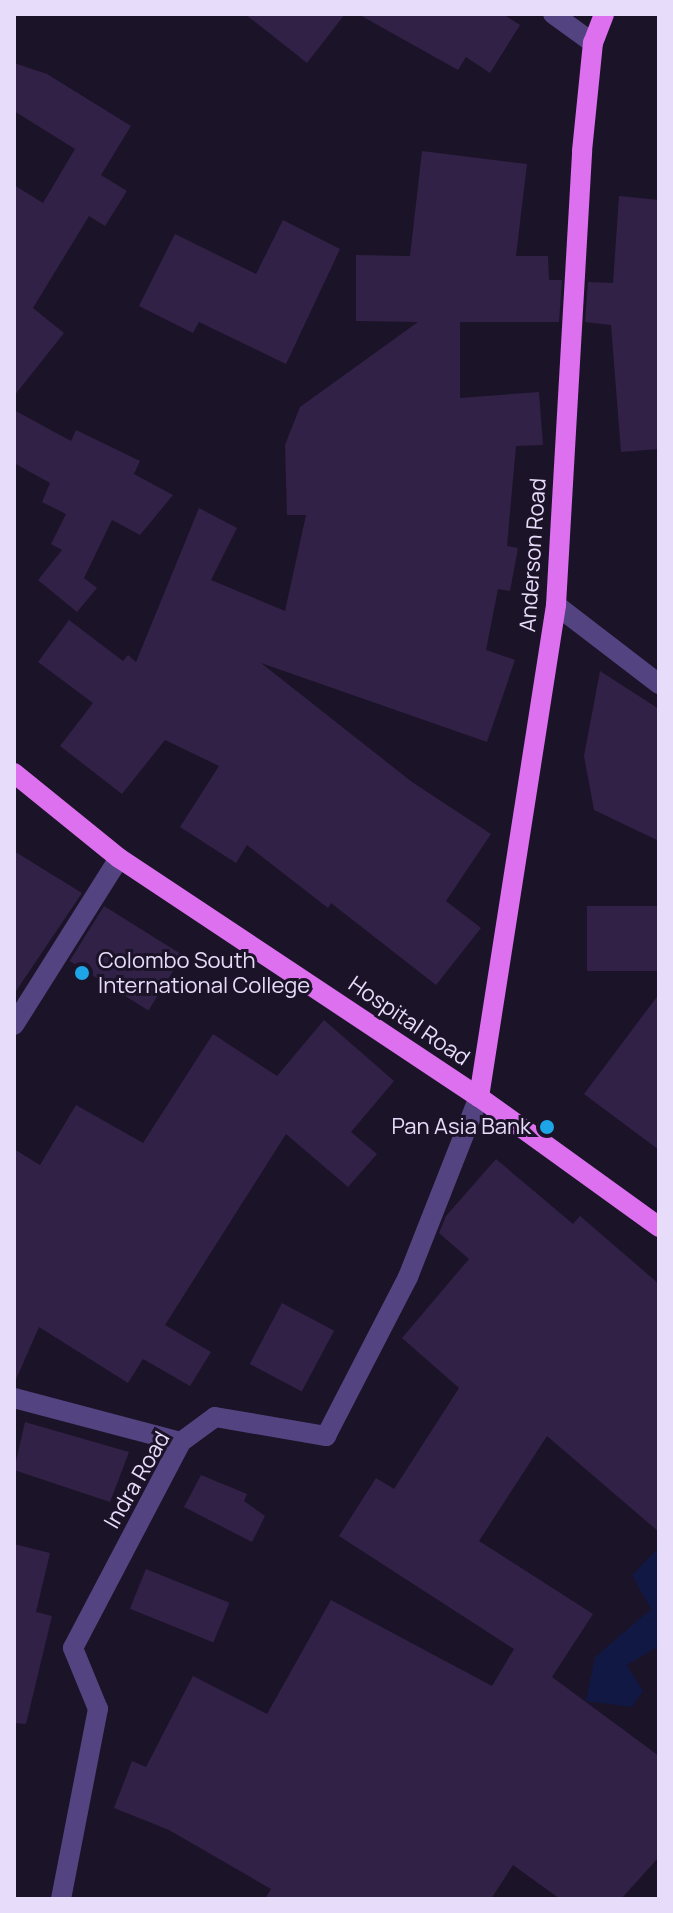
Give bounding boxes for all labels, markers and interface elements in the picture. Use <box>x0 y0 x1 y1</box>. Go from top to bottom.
street label: Anderson Road <box>514 477 552 633</box>
place label: Colombo South International College <box>98 947 310 998</box>
marker: Colombo South International College <box>73 964 91 982</box>
street label: Hospital Road <box>343 971 475 1071</box>
place label: Pan Asia Bank <box>392 1114 531 1140</box>
marker: Pan Asia Bank <box>538 1118 556 1136</box>
street label: Indra Road <box>99 1427 175 1533</box>

